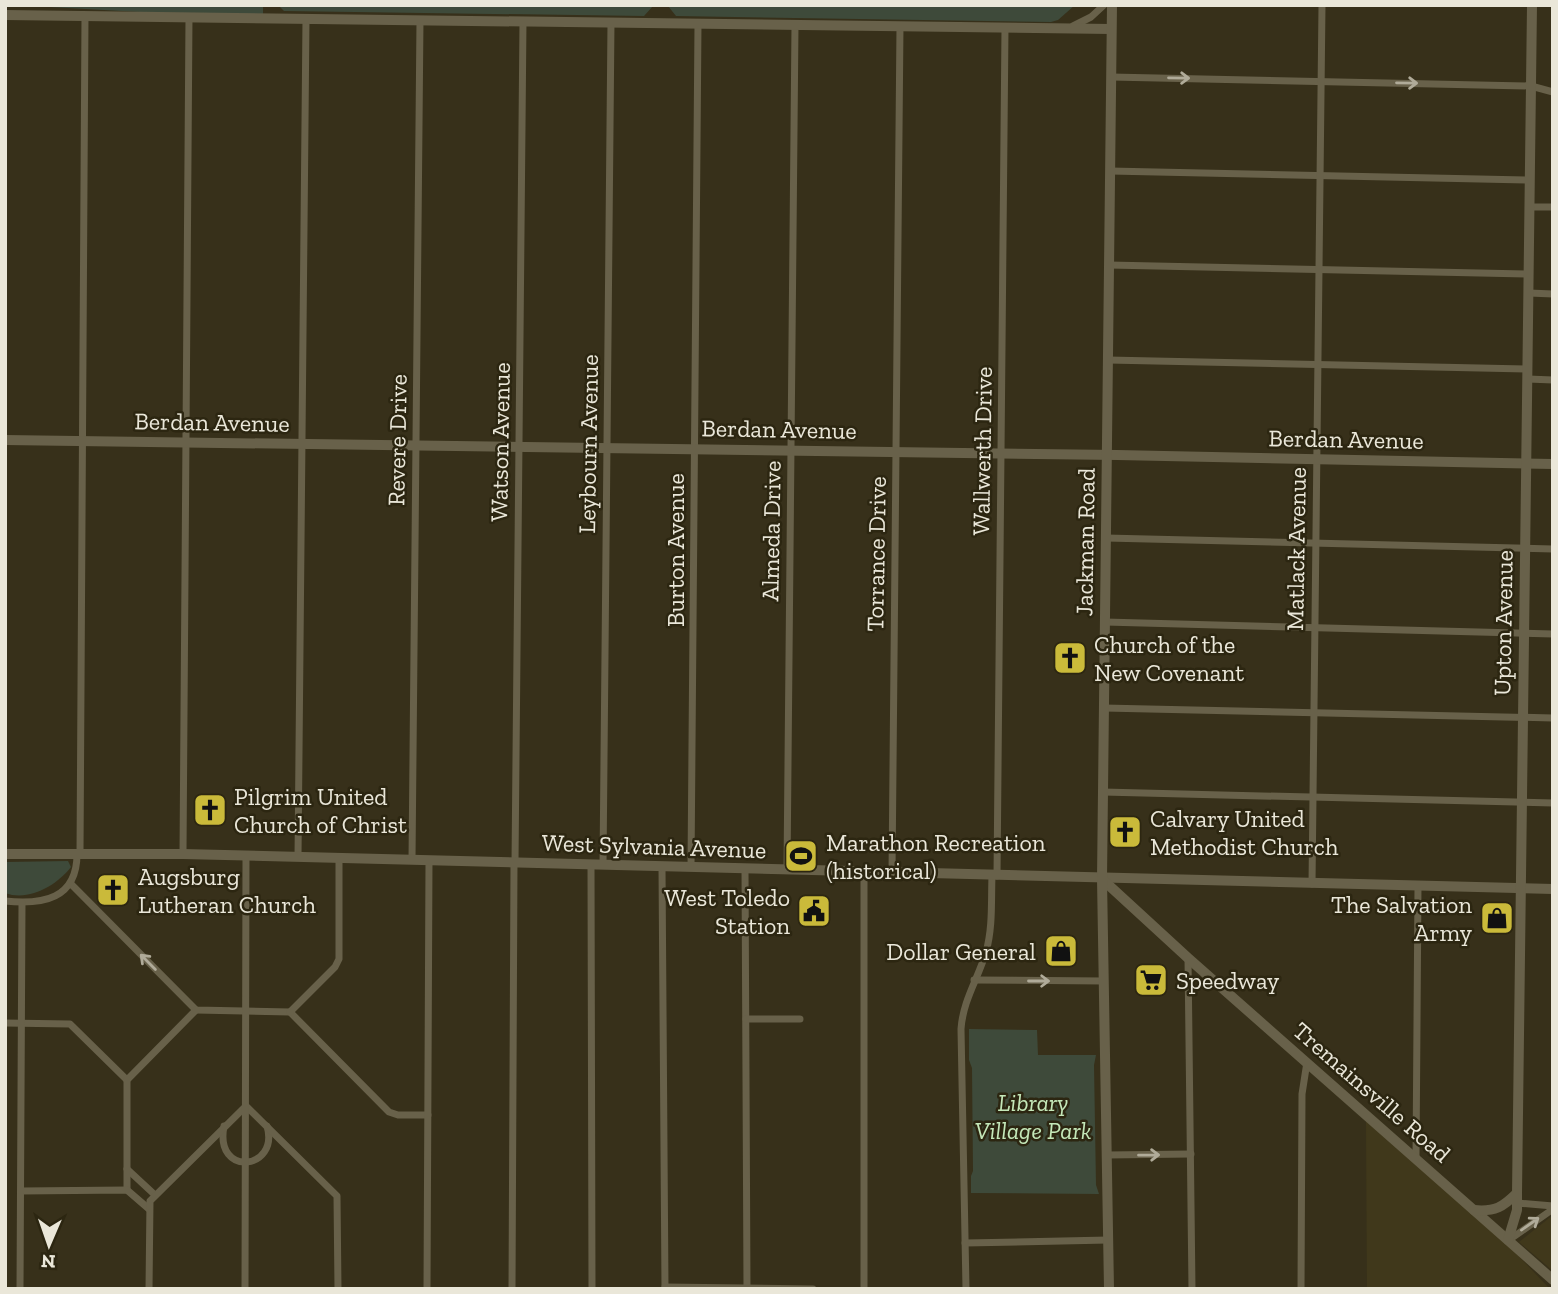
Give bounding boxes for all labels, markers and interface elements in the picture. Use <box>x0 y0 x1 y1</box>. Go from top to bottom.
one-way arrow <box>1167 71 1190 85</box>
one-way arrow <box>1395 76 1418 90</box>
street label: Leybourn Avenue <box>572 354 604 534</box>
street label: Watson Avenue <box>484 362 516 522</box>
street label: Wallwerth Drive <box>966 366 998 536</box>
street label: Revere Drive <box>381 374 413 506</box>
street label: Berdan Avenue <box>134 406 290 438</box>
street label: Berdan Avenue <box>701 413 857 445</box>
street label: Berdan Avenue <box>1268 423 1424 455</box>
street label: Almeda Drive <box>755 460 787 602</box>
street label: Jackman Road <box>1069 467 1101 617</box>
street label: Matlack Avenue <box>1280 467 1312 631</box>
street label: Burton Avenue <box>661 473 690 627</box>
street label: Torrance Drive <box>860 476 892 632</box>
street label: Upton Avenue <box>1487 550 1519 696</box>
place label: Church of the New Covenant <box>1094 630 1244 687</box>
church icon: Church of the New Covenant <box>1051 639 1089 677</box>
place label: Pilgrim United Church of Christ <box>234 782 407 839</box>
church icon: Pilgrim United Church of Christ <box>191 791 229 829</box>
place label: Calvary United Methodist Church <box>1150 804 1339 861</box>
church icon: Calvary United Methodist Church <box>1106 813 1144 851</box>
street label: West Sylvania Avenue <box>541 828 767 864</box>
place label: Marathon Recreation (historical) <box>826 828 1046 885</box>
sports icon: Marathon Recreation (historical) <box>782 837 820 875</box>
place label: Augsburg Lutheran Church <box>138 862 316 919</box>
church icon: Augsburg Lutheran Church <box>94 871 132 909</box>
place label: West Toledo Station <box>664 883 790 940</box>
place label: The Salvation Army <box>1331 890 1473 947</box>
public building icon: West Toledo Station <box>795 892 833 930</box>
shop icon: The Salvation Army <box>1478 899 1516 937</box>
shop icon: Dollar General <box>1042 932 1080 970</box>
place label: Dollar General <box>886 937 1036 966</box>
one-way arrow <box>140 953 157 970</box>
supermarket icon: Speedway <box>1132 961 1170 999</box>
place label: Speedway <box>1176 966 1280 995</box>
one-way arrow <box>1027 974 1050 988</box>
street label: Tremainsville Road <box>1287 1016 1457 1168</box>
park label: Library Village Park <box>975 1088 1092 1145</box>
one-way arrow <box>1137 1148 1160 1161</box>
north arrow <box>14 1210 84 1280</box>
one-way arrow <box>1520 1217 1539 1231</box>
text: N <box>41 1250 56 1273</box>

